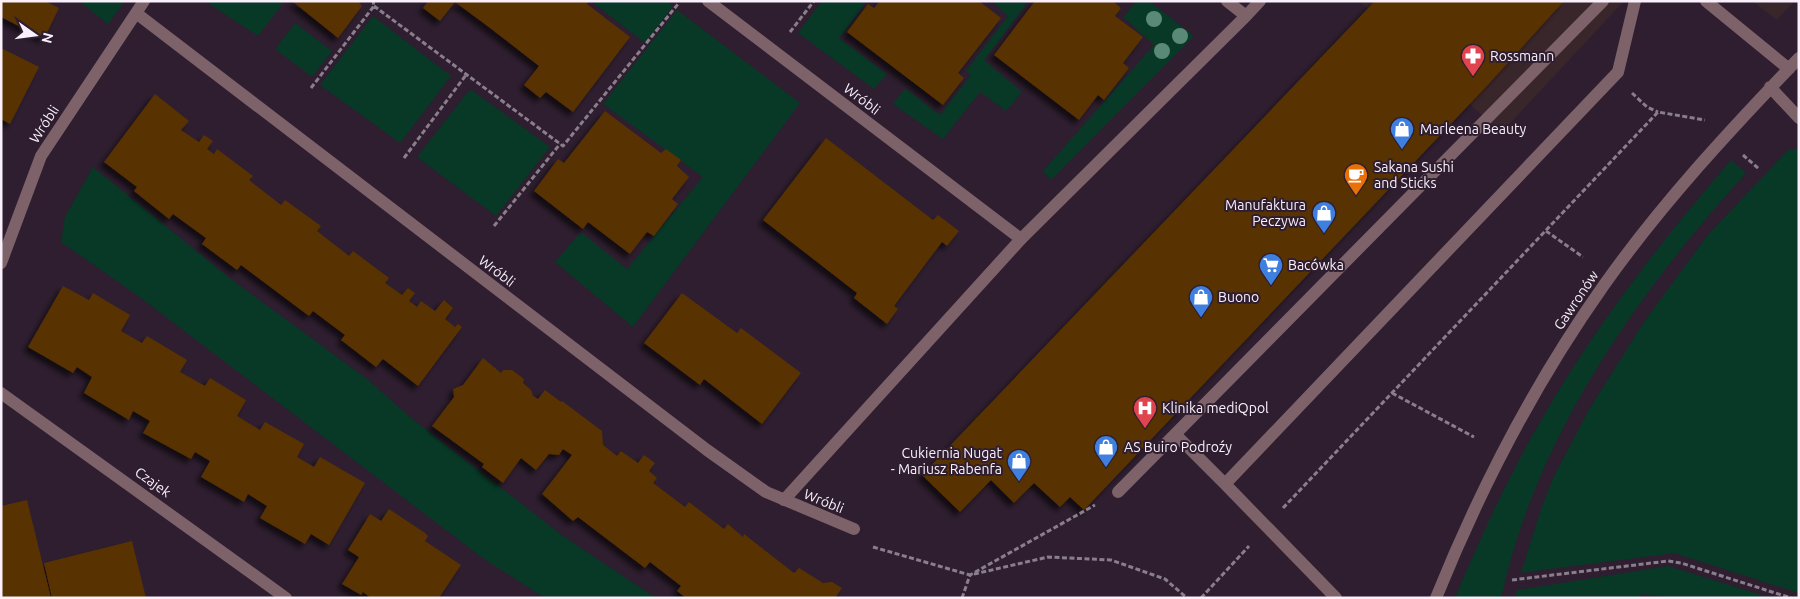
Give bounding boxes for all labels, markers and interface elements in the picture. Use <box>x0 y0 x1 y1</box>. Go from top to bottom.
north arrow <box>10 10 60 60</box>
text: N <box>39 31 57 45</box>
pharmacy icon: Rossmann <box>1460 43 1486 77</box>
place label: Rossmann <box>1490 48 1554 64</box>
street label: Wróbli <box>841 80 883 118</box>
street label: Wróbli <box>26 102 62 146</box>
shop icon: Marleena Beauty <box>1389 116 1415 150</box>
place label: Marleena Beauty <box>1420 121 1527 137</box>
place label: Sakana Sushi and Sticks <box>1374 159 1454 191</box>
cafe icon: Sakana Sushi and Sticks <box>1343 162 1369 196</box>
place label: Manufaktura Peczywa <box>1225 197 1306 229</box>
shop icon: Manufaktura Peczywa <box>1311 200 1337 234</box>
street label: Wróbli <box>476 252 518 290</box>
supermarket icon: Bacówka <box>1258 252 1284 286</box>
place label: Bacówka <box>1288 257 1344 273</box>
street label: Gawronów <box>1550 267 1602 333</box>
shop icon: Buono <box>1188 284 1214 318</box>
place label: Buono <box>1218 289 1259 305</box>
hospital icon: Klinika mediQpol <box>1132 395 1158 429</box>
place label: Klinika mediQpol <box>1162 400 1269 416</box>
shop icon: AS Buiro Podroźy <box>1093 434 1119 468</box>
place label: AS Buiro Podroźy <box>1124 439 1232 455</box>
place label: Cukiernia Nugat - Mariusz Rabenfa <box>891 445 1002 477</box>
shop icon: Cukiernia Nugat - Mariusz Rabenfa <box>1006 448 1032 482</box>
street label: Czajek <box>132 464 174 500</box>
street label: Wróbli <box>802 486 846 516</box>

